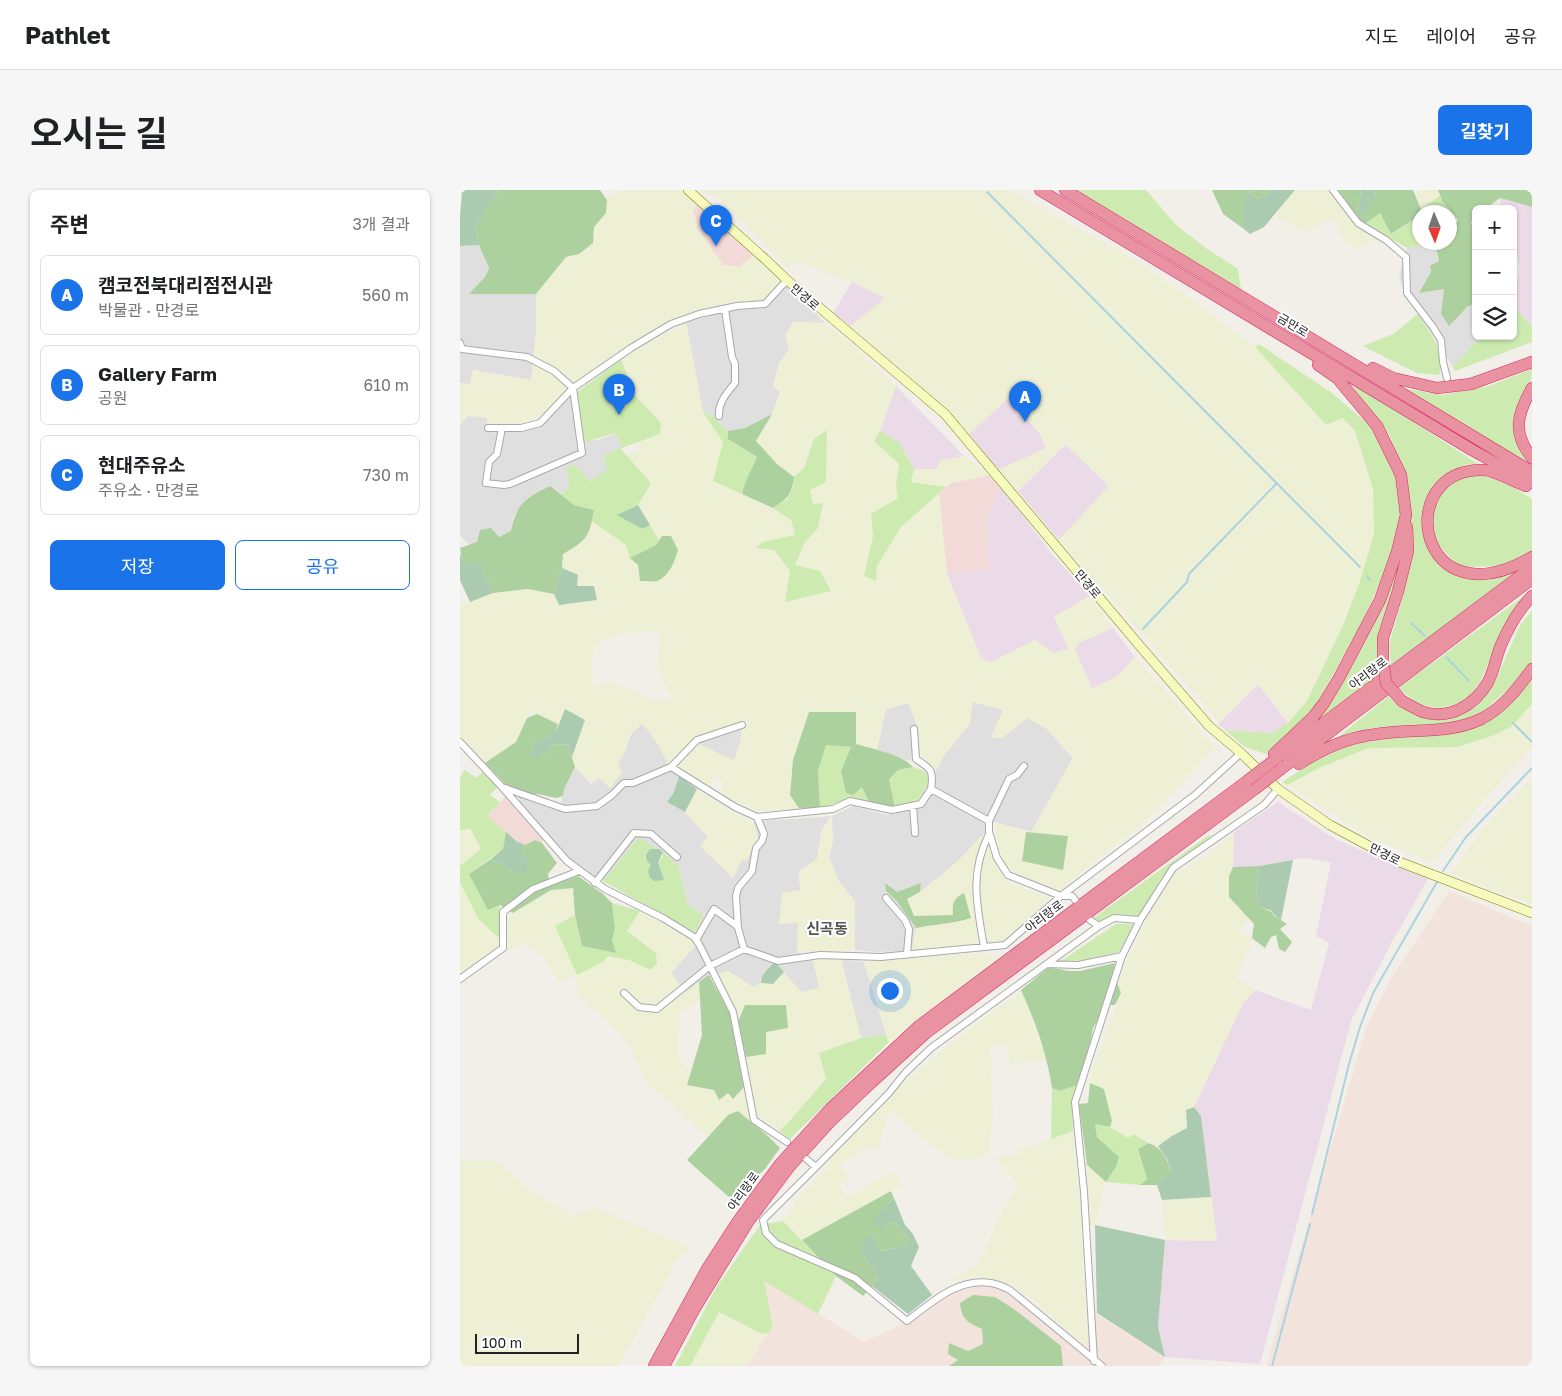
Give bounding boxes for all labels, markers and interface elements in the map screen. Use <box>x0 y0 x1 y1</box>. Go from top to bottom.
text: Pathlet <box>25 20 110 49</box>
text: 지도 <box>1365 25 1398 47</box>
text: 레이어 <box>1426 25 1476 47</box>
text: 공유 <box>1504 25 1537 47</box>
button: 길찾기 <box>1438 105 1532 155</box>
text: 오시는 길 <box>30 112 168 154</box>
pin: C <box>700 205 732 246</box>
north arrow <box>1412 205 1457 250</box>
map controls <box>1472 205 1517 340</box>
button: + <box>1472 205 1517 250</box>
text: 주변 <box>50 211 89 237</box>
text: 3개 결과 <box>352 214 410 234</box>
button: − <box>1472 250 1517 295</box>
text: 캠코전북대리점전시관 <box>98 273 273 296</box>
street label: 만경로 <box>788 280 822 314</box>
text: A <box>61 285 73 305</box>
text: 560 m <box>362 285 409 305</box>
button: layers <box>1472 295 1517 340</box>
text: 박물관 · 만경로 <box>98 300 199 320</box>
street label: 금만로 <box>1275 310 1311 340</box>
text: Gallery Farm <box>98 362 217 385</box>
pin: B <box>603 374 635 415</box>
text: B <box>61 375 73 395</box>
text: 610 m <box>363 375 409 395</box>
pin: A <box>1009 381 1041 422</box>
text: 공원 <box>98 388 127 408</box>
text: 현대주유소 <box>98 453 185 476</box>
text: C <box>61 465 73 485</box>
text: 730 m <box>363 465 409 485</box>
text: 주유소 · 만경로 <box>98 480 199 500</box>
button: 저장 <box>50 540 225 590</box>
button: 공유 <box>235 540 410 590</box>
street label: 만경로 <box>1072 566 1104 602</box>
street label: 아리랑로 <box>1346 654 1390 692</box>
street label: 만경로 <box>1367 840 1403 868</box>
street label: 아리랑로 <box>1022 897 1066 935</box>
district label: 신곡동 <box>806 919 848 937</box>
your location <box>877 978 903 1004</box>
street label: 아리랑로 <box>724 1169 762 1213</box>
scale bar <box>475 1331 579 1354</box>
text: 100 m <box>482 1334 522 1351</box>

